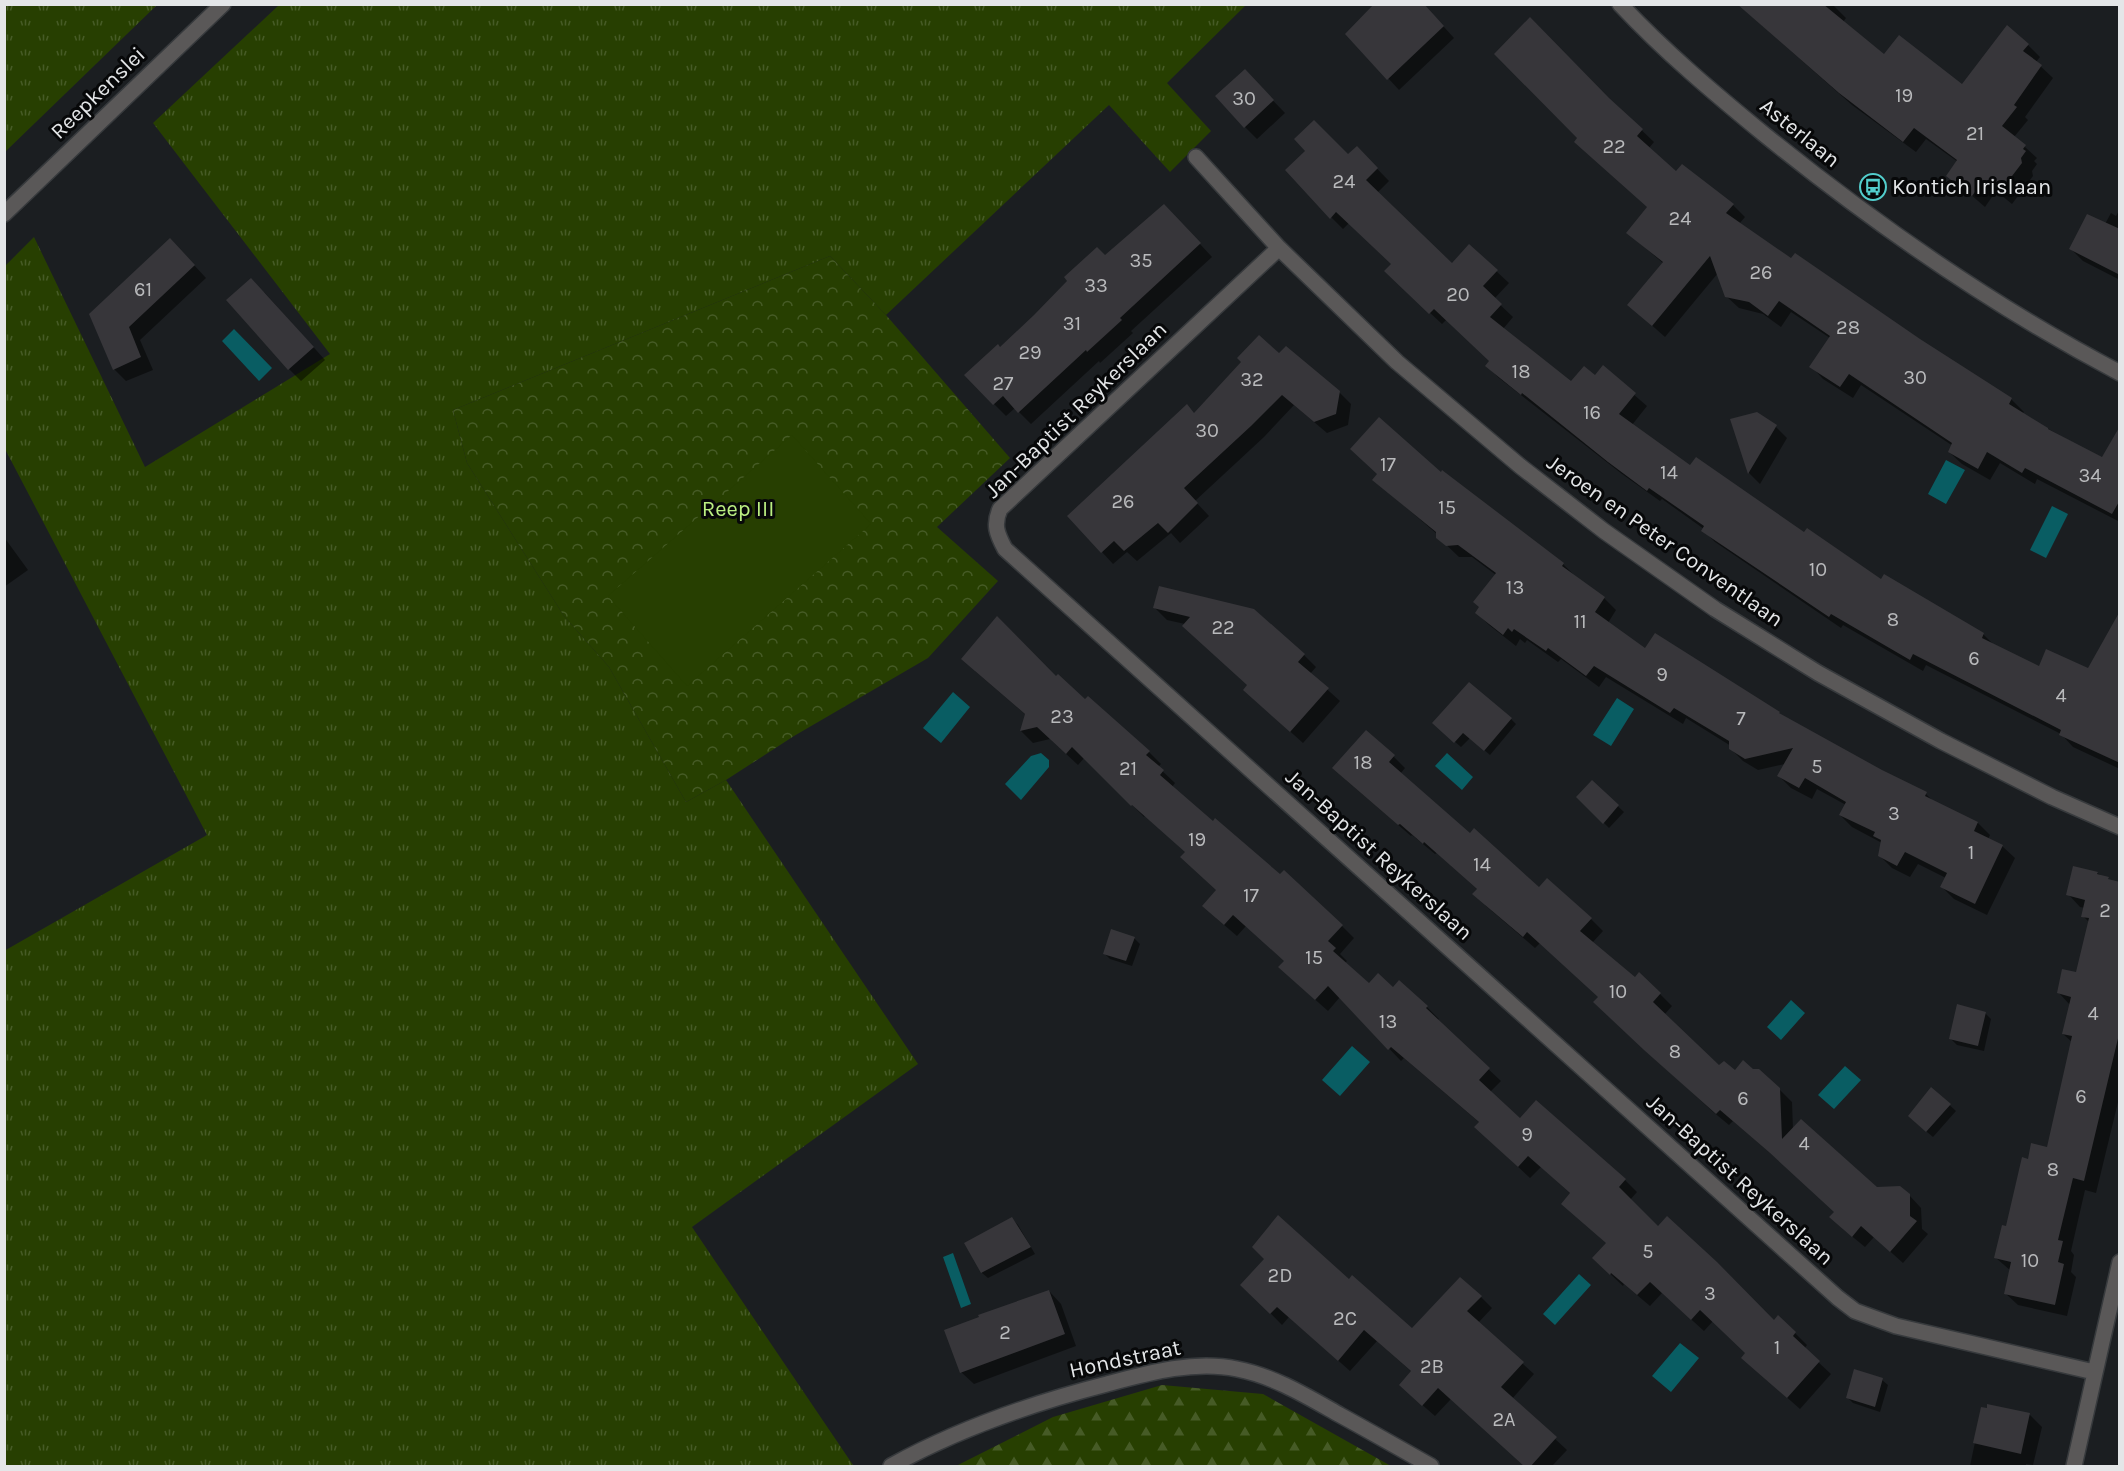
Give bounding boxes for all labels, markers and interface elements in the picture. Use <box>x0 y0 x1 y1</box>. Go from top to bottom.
street label: Reepkenslei <box>45 41 151 145</box>
house number: 19 <box>1895 84 1913 107</box>
house number: 30 <box>1232 87 1256 110</box>
street label: Asterlaan <box>1755 93 1845 173</box>
house number: 21 <box>1966 122 1984 145</box>
house number: 22 <box>1602 135 1626 158</box>
house number: 24 <box>1333 170 1355 193</box>
bus stop icon: Kontich Irislaan <box>1858 172 1888 202</box>
place label: Kontich Irislaan <box>1892 174 2051 200</box>
house number: 24 <box>1669 207 1691 230</box>
house number: 35 <box>1129 249 1153 272</box>
house number: 26 <box>1749 261 1773 284</box>
house number: 33 <box>1084 274 1108 297</box>
house number: 61 <box>134 278 152 301</box>
house number: 20 <box>1446 283 1470 306</box>
house number: 31 <box>1063 312 1081 335</box>
street label: Jan-Baptist Reykerslaan <box>980 316 1172 504</box>
house number: 28 <box>1836 316 1860 339</box>
house number: 29 <box>1018 341 1042 364</box>
house number: 18 <box>1512 360 1530 383</box>
house number: 30 <box>1903 366 1927 389</box>
house number: 32 <box>1240 368 1264 391</box>
house number: 27 <box>993 372 1014 395</box>
house number: 16 <box>1583 401 1601 424</box>
house number: 30 <box>1195 419 1219 442</box>
street label: Jeroen en Peter Conventlaan <box>1542 449 1788 633</box>
house number: 17 <box>1380 453 1397 476</box>
house number: 14 <box>1660 461 1678 484</box>
house number: 34 <box>2079 464 2101 487</box>
house number: 26 <box>1111 490 1135 513</box>
park label: Reep III <box>702 496 774 522</box>
house number: 15 <box>1438 496 1456 519</box>
house number: 10 <box>1809 558 1827 581</box>
house number: 13 <box>1506 576 1524 599</box>
house number: 8 <box>1887 608 1899 631</box>
house number: 11 <box>1573 610 1587 633</box>
house number: 22 <box>1211 616 1235 639</box>
house number: 6 <box>1968 647 1980 670</box>
house number: 9 <box>1656 663 1668 686</box>
house number: 4 <box>2055 684 2067 707</box>
house number: 23 <box>1050 705 1074 728</box>
house number: 7 <box>1736 707 1746 730</box>
house number: 18 <box>1354 751 1372 774</box>
house number: 5 <box>1811 755 1823 778</box>
house number: 21 <box>1119 757 1137 780</box>
street label: Jan-Baptist Reykerslaan <box>1280 764 1478 946</box>
house number: 3 <box>1888 802 1900 825</box>
house number: 19 <box>1188 828 1206 851</box>
house number: 1 <box>1968 841 1974 864</box>
house number: 14 <box>1473 853 1491 876</box>
house number: 17 <box>1243 884 1260 907</box>
house number: 2 <box>2099 899 2111 922</box>
house number: 15 <box>1305 946 1323 969</box>
house number: 10 <box>1609 980 1627 1003</box>
house number: 4 <box>2087 1002 2099 1025</box>
house number: 13 <box>1379 1010 1397 1033</box>
house number: 8 <box>1669 1040 1681 1063</box>
house number: 6 <box>2075 1085 2087 1108</box>
house number: 6 <box>1737 1087 1749 1110</box>
street label: Jan-Baptist Reykerslaan <box>1641 1089 1839 1271</box>
house number: 9 <box>1521 1123 1533 1146</box>
house number: 4 <box>1798 1132 1810 1155</box>
house number: 8 <box>2047 1158 2059 1181</box>
house number: 5 <box>1642 1240 1654 1263</box>
house number: 10 <box>2021 1249 2039 1272</box>
house number: 2D <box>1268 1264 1292 1287</box>
house number: 3 <box>1704 1282 1716 1305</box>
house number: 2C <box>1333 1307 1357 1330</box>
house number: 2 <box>999 1321 1011 1344</box>
street label: Hondstraat <box>1067 1335 1183 1383</box>
house number: 1 <box>1774 1336 1780 1359</box>
house number: 2B <box>1420 1355 1444 1378</box>
house number: 2A <box>1492 1408 1516 1431</box>

